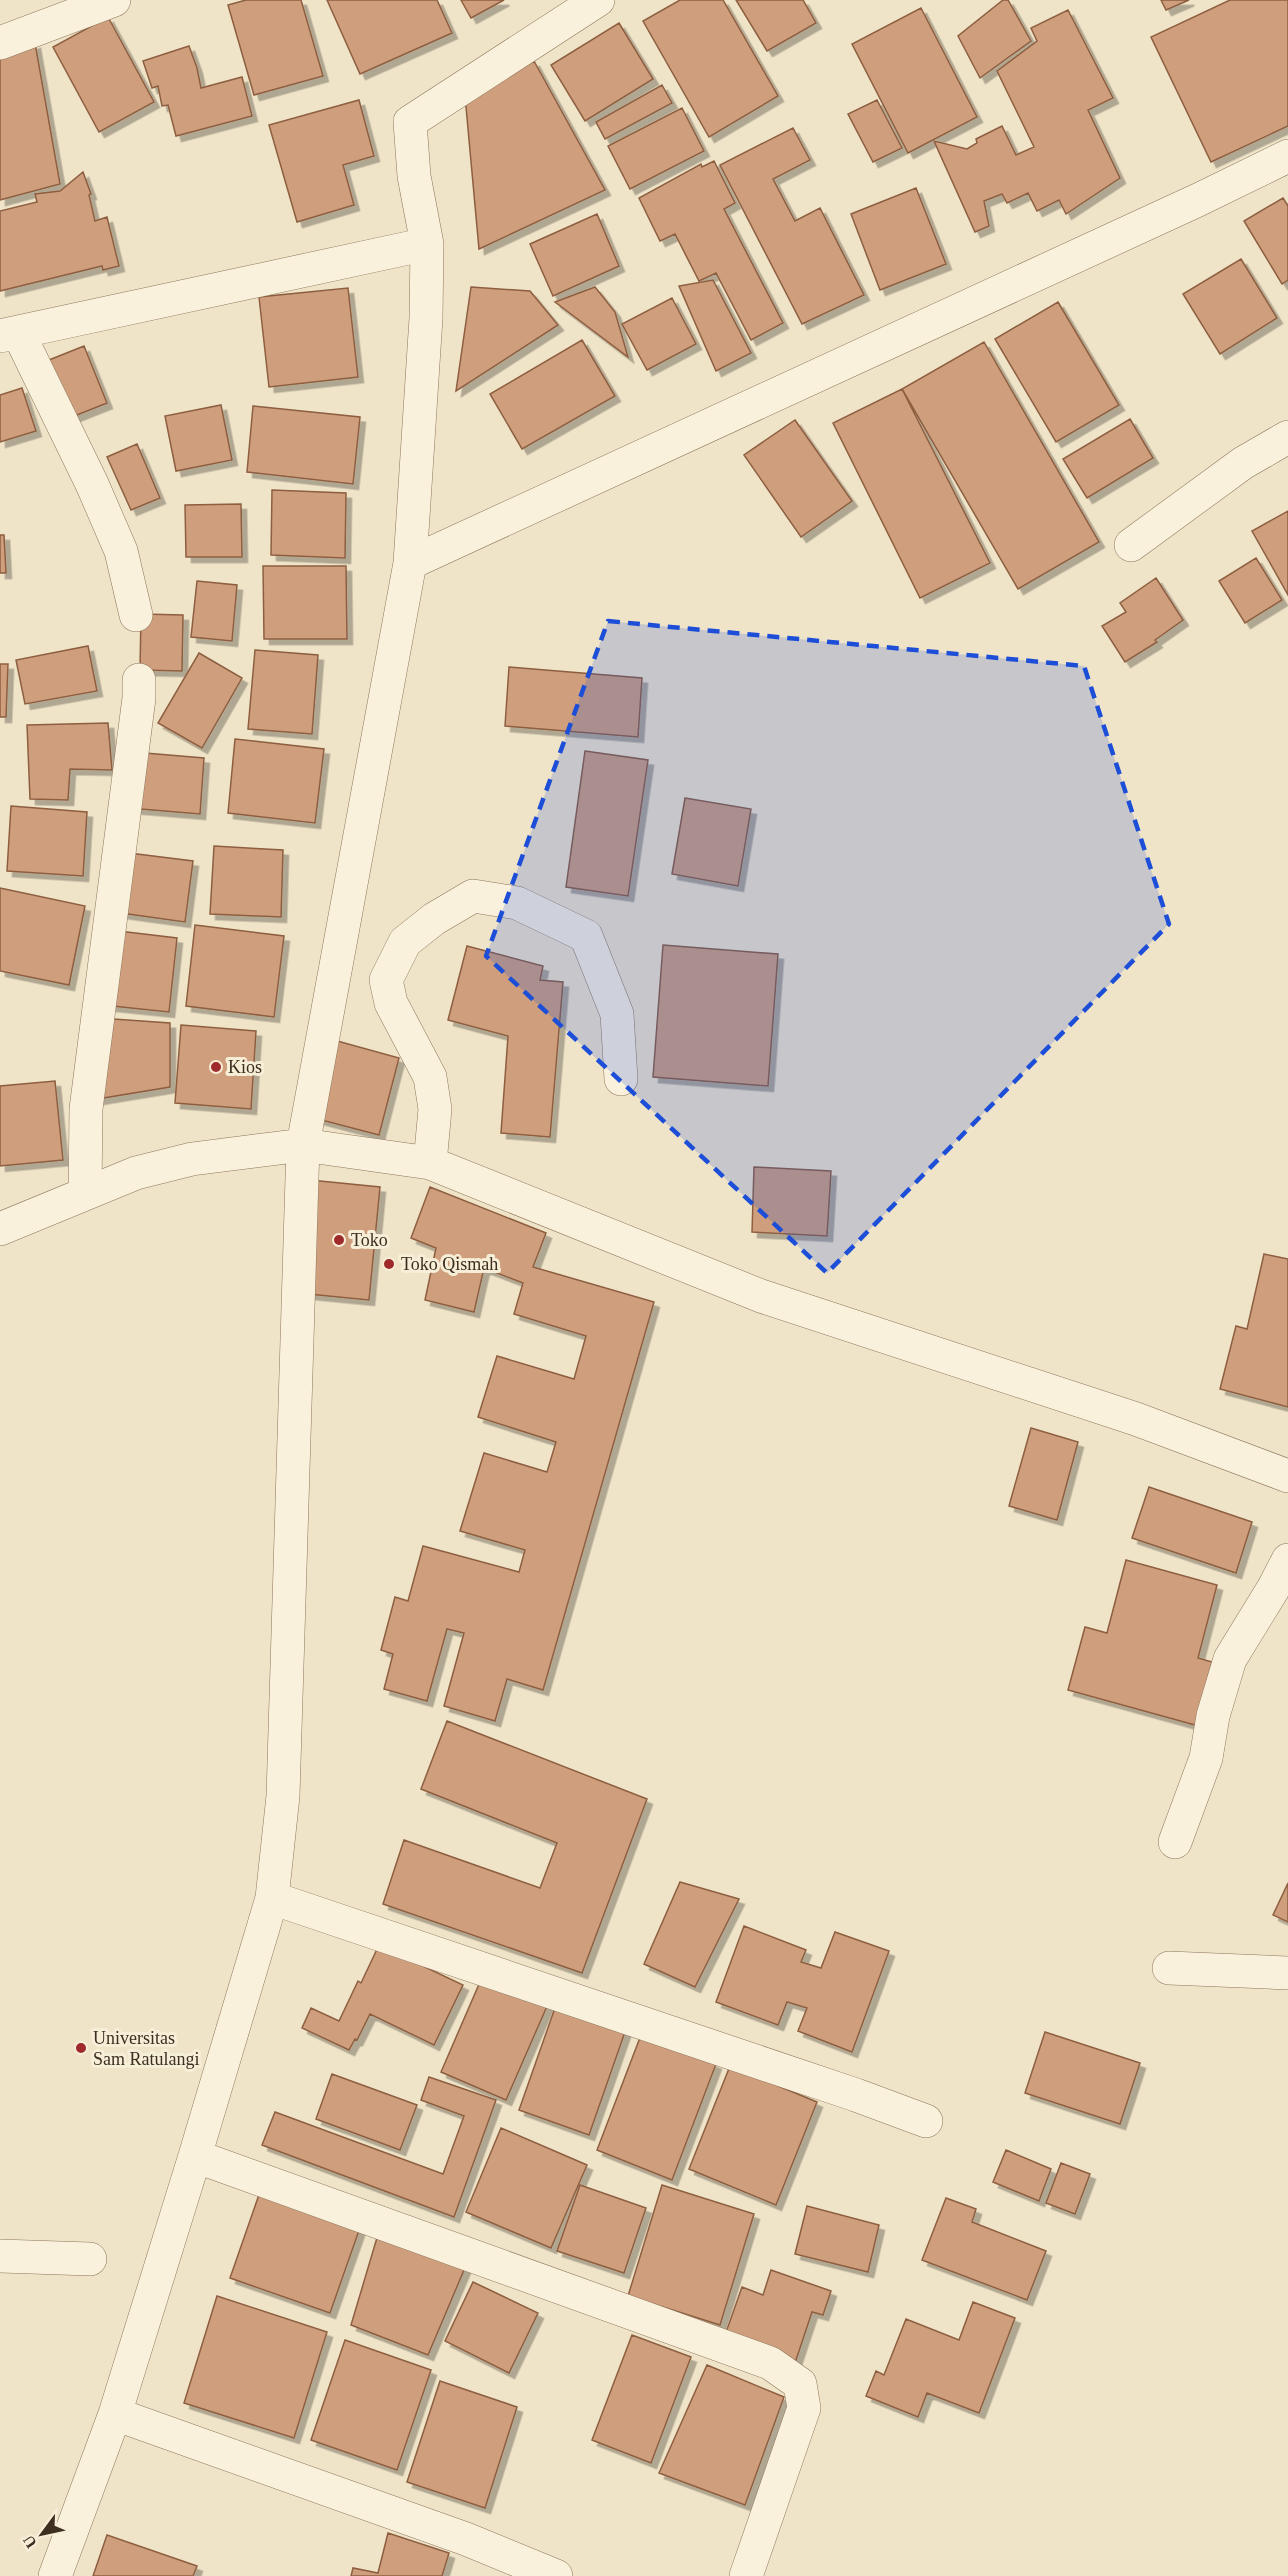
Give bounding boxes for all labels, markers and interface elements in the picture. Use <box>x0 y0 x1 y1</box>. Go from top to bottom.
place label: Kios <box>228 1057 262 1077</box>
marker: Kios <box>209 1060 223 1074</box>
place label: Toko <box>351 1230 388 1250</box>
marker: Toko <box>332 1233 346 1247</box>
place label: Toko Qismah <box>401 1254 498 1274</box>
marker: Toko Qismah <box>382 1257 396 1271</box>
place label: Universitas Sam Ratulangi <box>93 2028 200 2069</box>
marker: Universitas Sam Ratulangi <box>74 2041 88 2055</box>
north arrow <box>12 2504 72 2564</box>
text: U <box>19 2532 40 2551</box>

